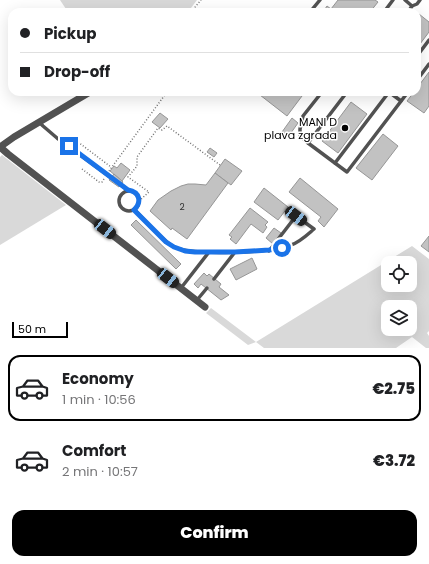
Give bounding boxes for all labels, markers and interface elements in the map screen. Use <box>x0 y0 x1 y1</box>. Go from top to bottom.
text: Pickup <box>44 23 96 44</box>
text: Drop-off <box>44 61 110 82</box>
place label: MANI D plava zgrada <box>264 114 337 143</box>
marker: MANI D plava zgrada <box>340 123 350 133</box>
route end <box>60 137 78 155</box>
house number: 2 <box>179 201 185 213</box>
car <box>283 204 309 228</box>
car <box>92 217 118 241</box>
route start <box>273 239 291 257</box>
map controls <box>381 256 417 336</box>
button: locate <box>381 256 417 292</box>
car <box>155 266 181 290</box>
button: layers <box>381 300 417 336</box>
scale bar <box>12 320 68 339</box>
text: 50 m <box>18 321 46 337</box>
text: Economy <box>62 368 134 389</box>
icon: car <box>14 370 50 406</box>
text: €2.75 <box>372 378 415 399</box>
text: 1 min · 10:56 <box>62 390 136 409</box>
text: Comfort <box>62 440 126 461</box>
icon: car <box>14 442 50 478</box>
text: €3.72 <box>373 450 415 471</box>
text: 2 min · 10:57 <box>62 462 138 481</box>
button: Confirm <box>12 510 417 556</box>

